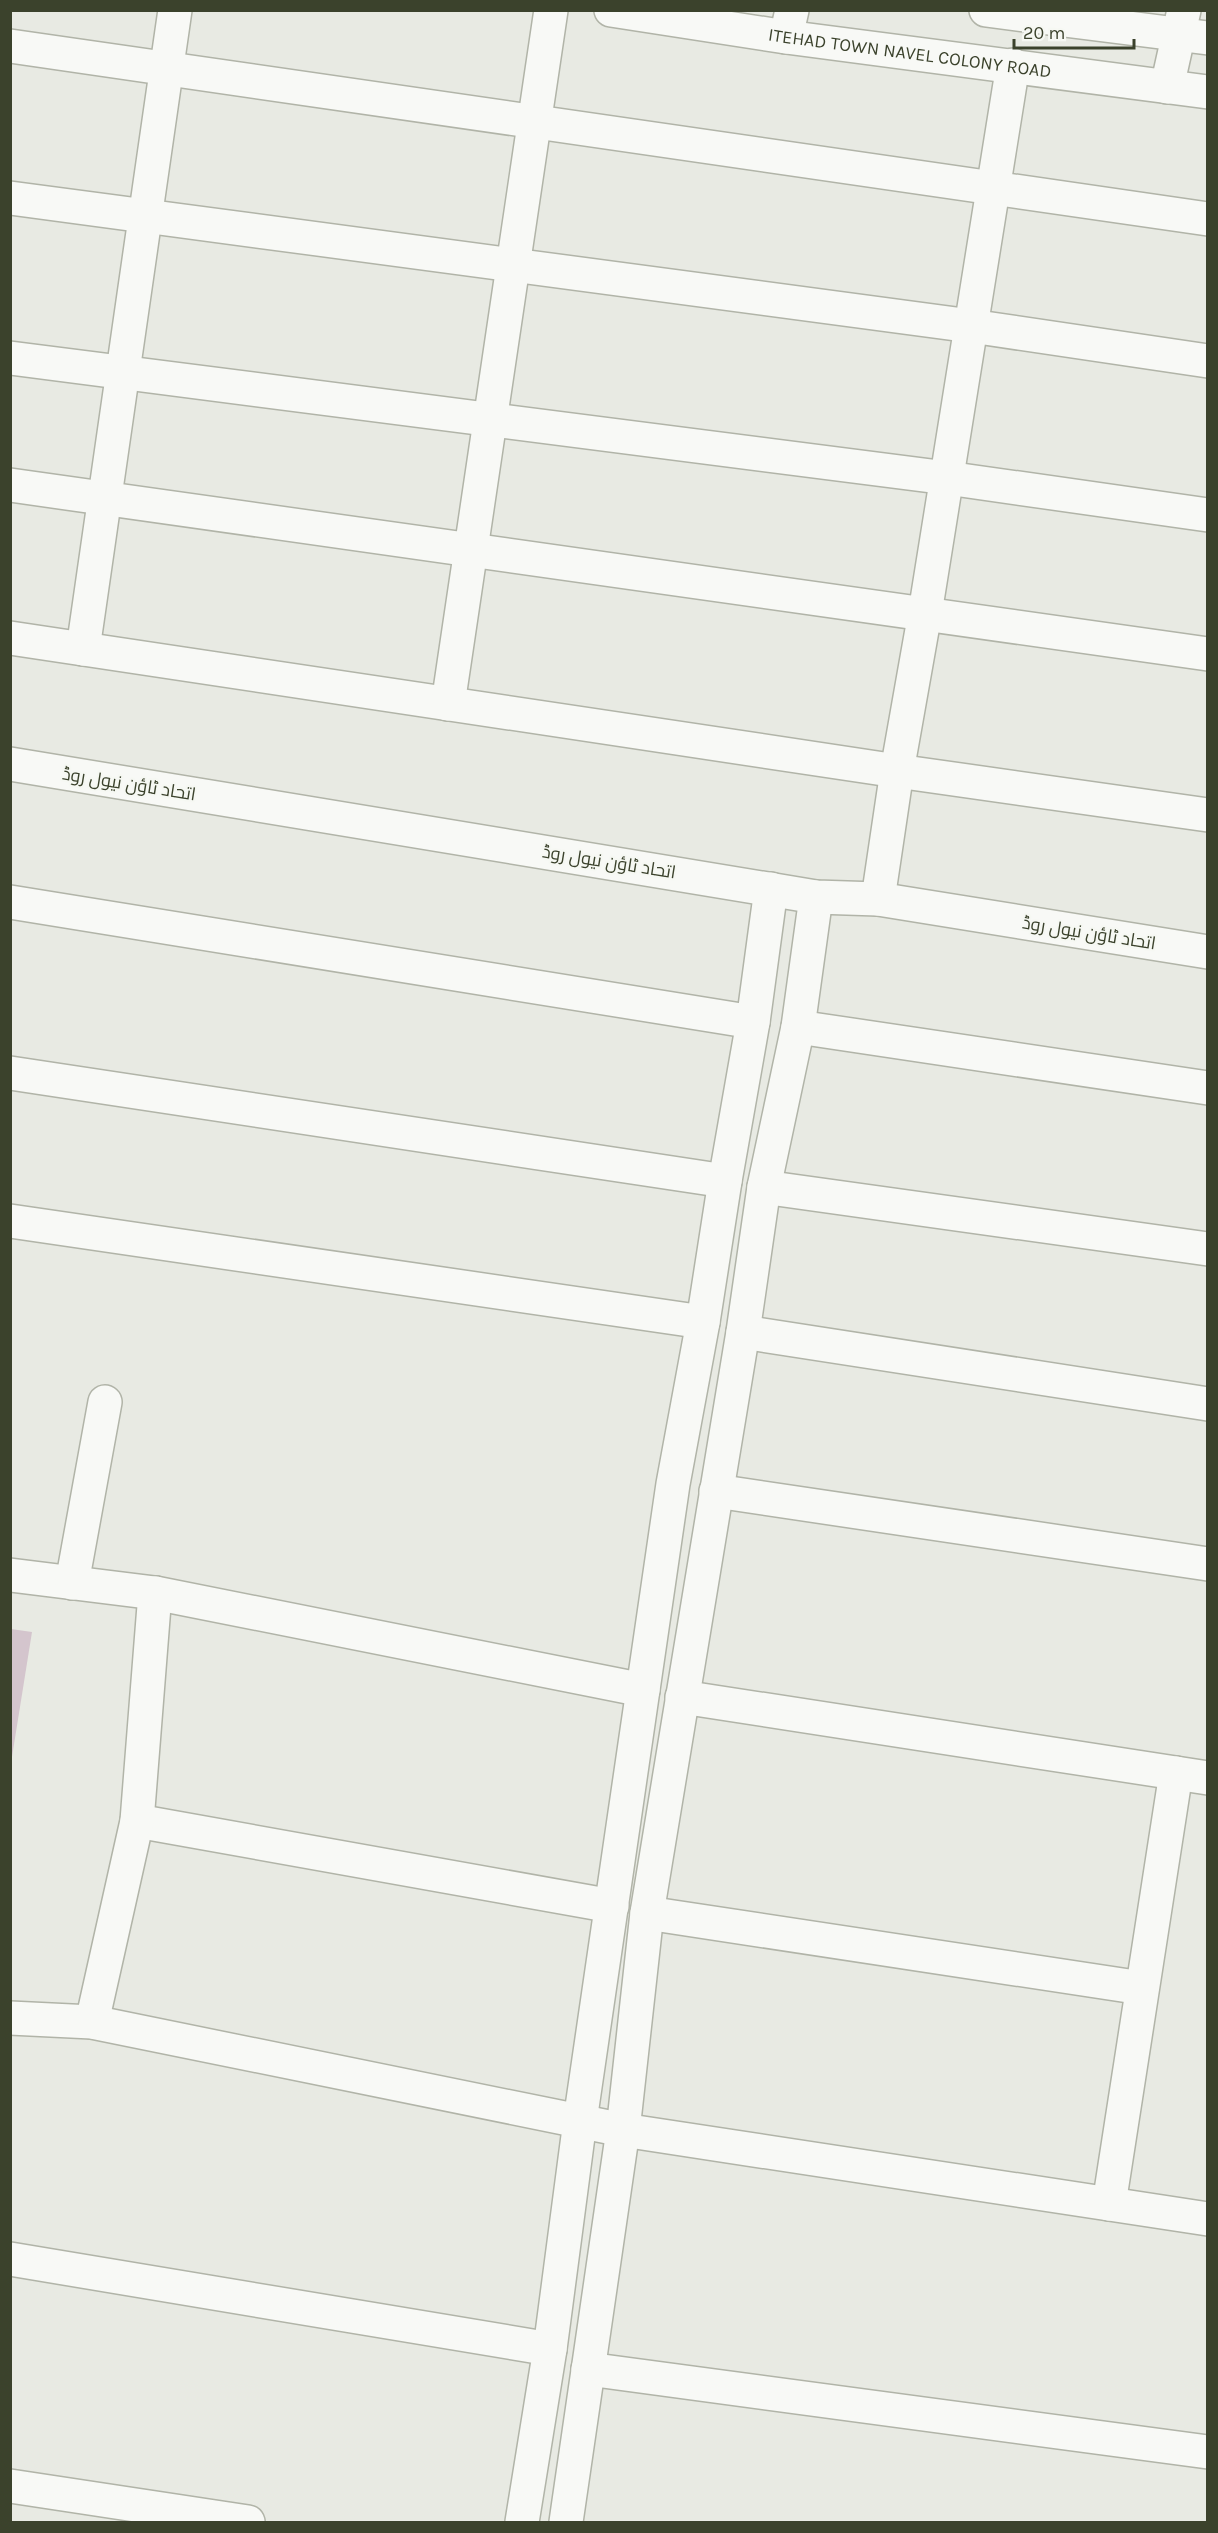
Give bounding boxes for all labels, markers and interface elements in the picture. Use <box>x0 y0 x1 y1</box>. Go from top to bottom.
scale bar <box>1014 12 1134 50</box>
text: 20 m <box>1023 22 1065 44</box>
street label: ITEHAD TOWN NAVEL COLONY ROAD <box>767 23 1053 82</box>
street label: اتحاد ٹاؤن نیول روڈ <box>61 763 197 805</box>
street label: اتحاد ٹاؤن نیول روڈ <box>541 841 677 883</box>
street label: اتحاد ٹاؤن نیول روڈ <box>1021 912 1157 954</box>

